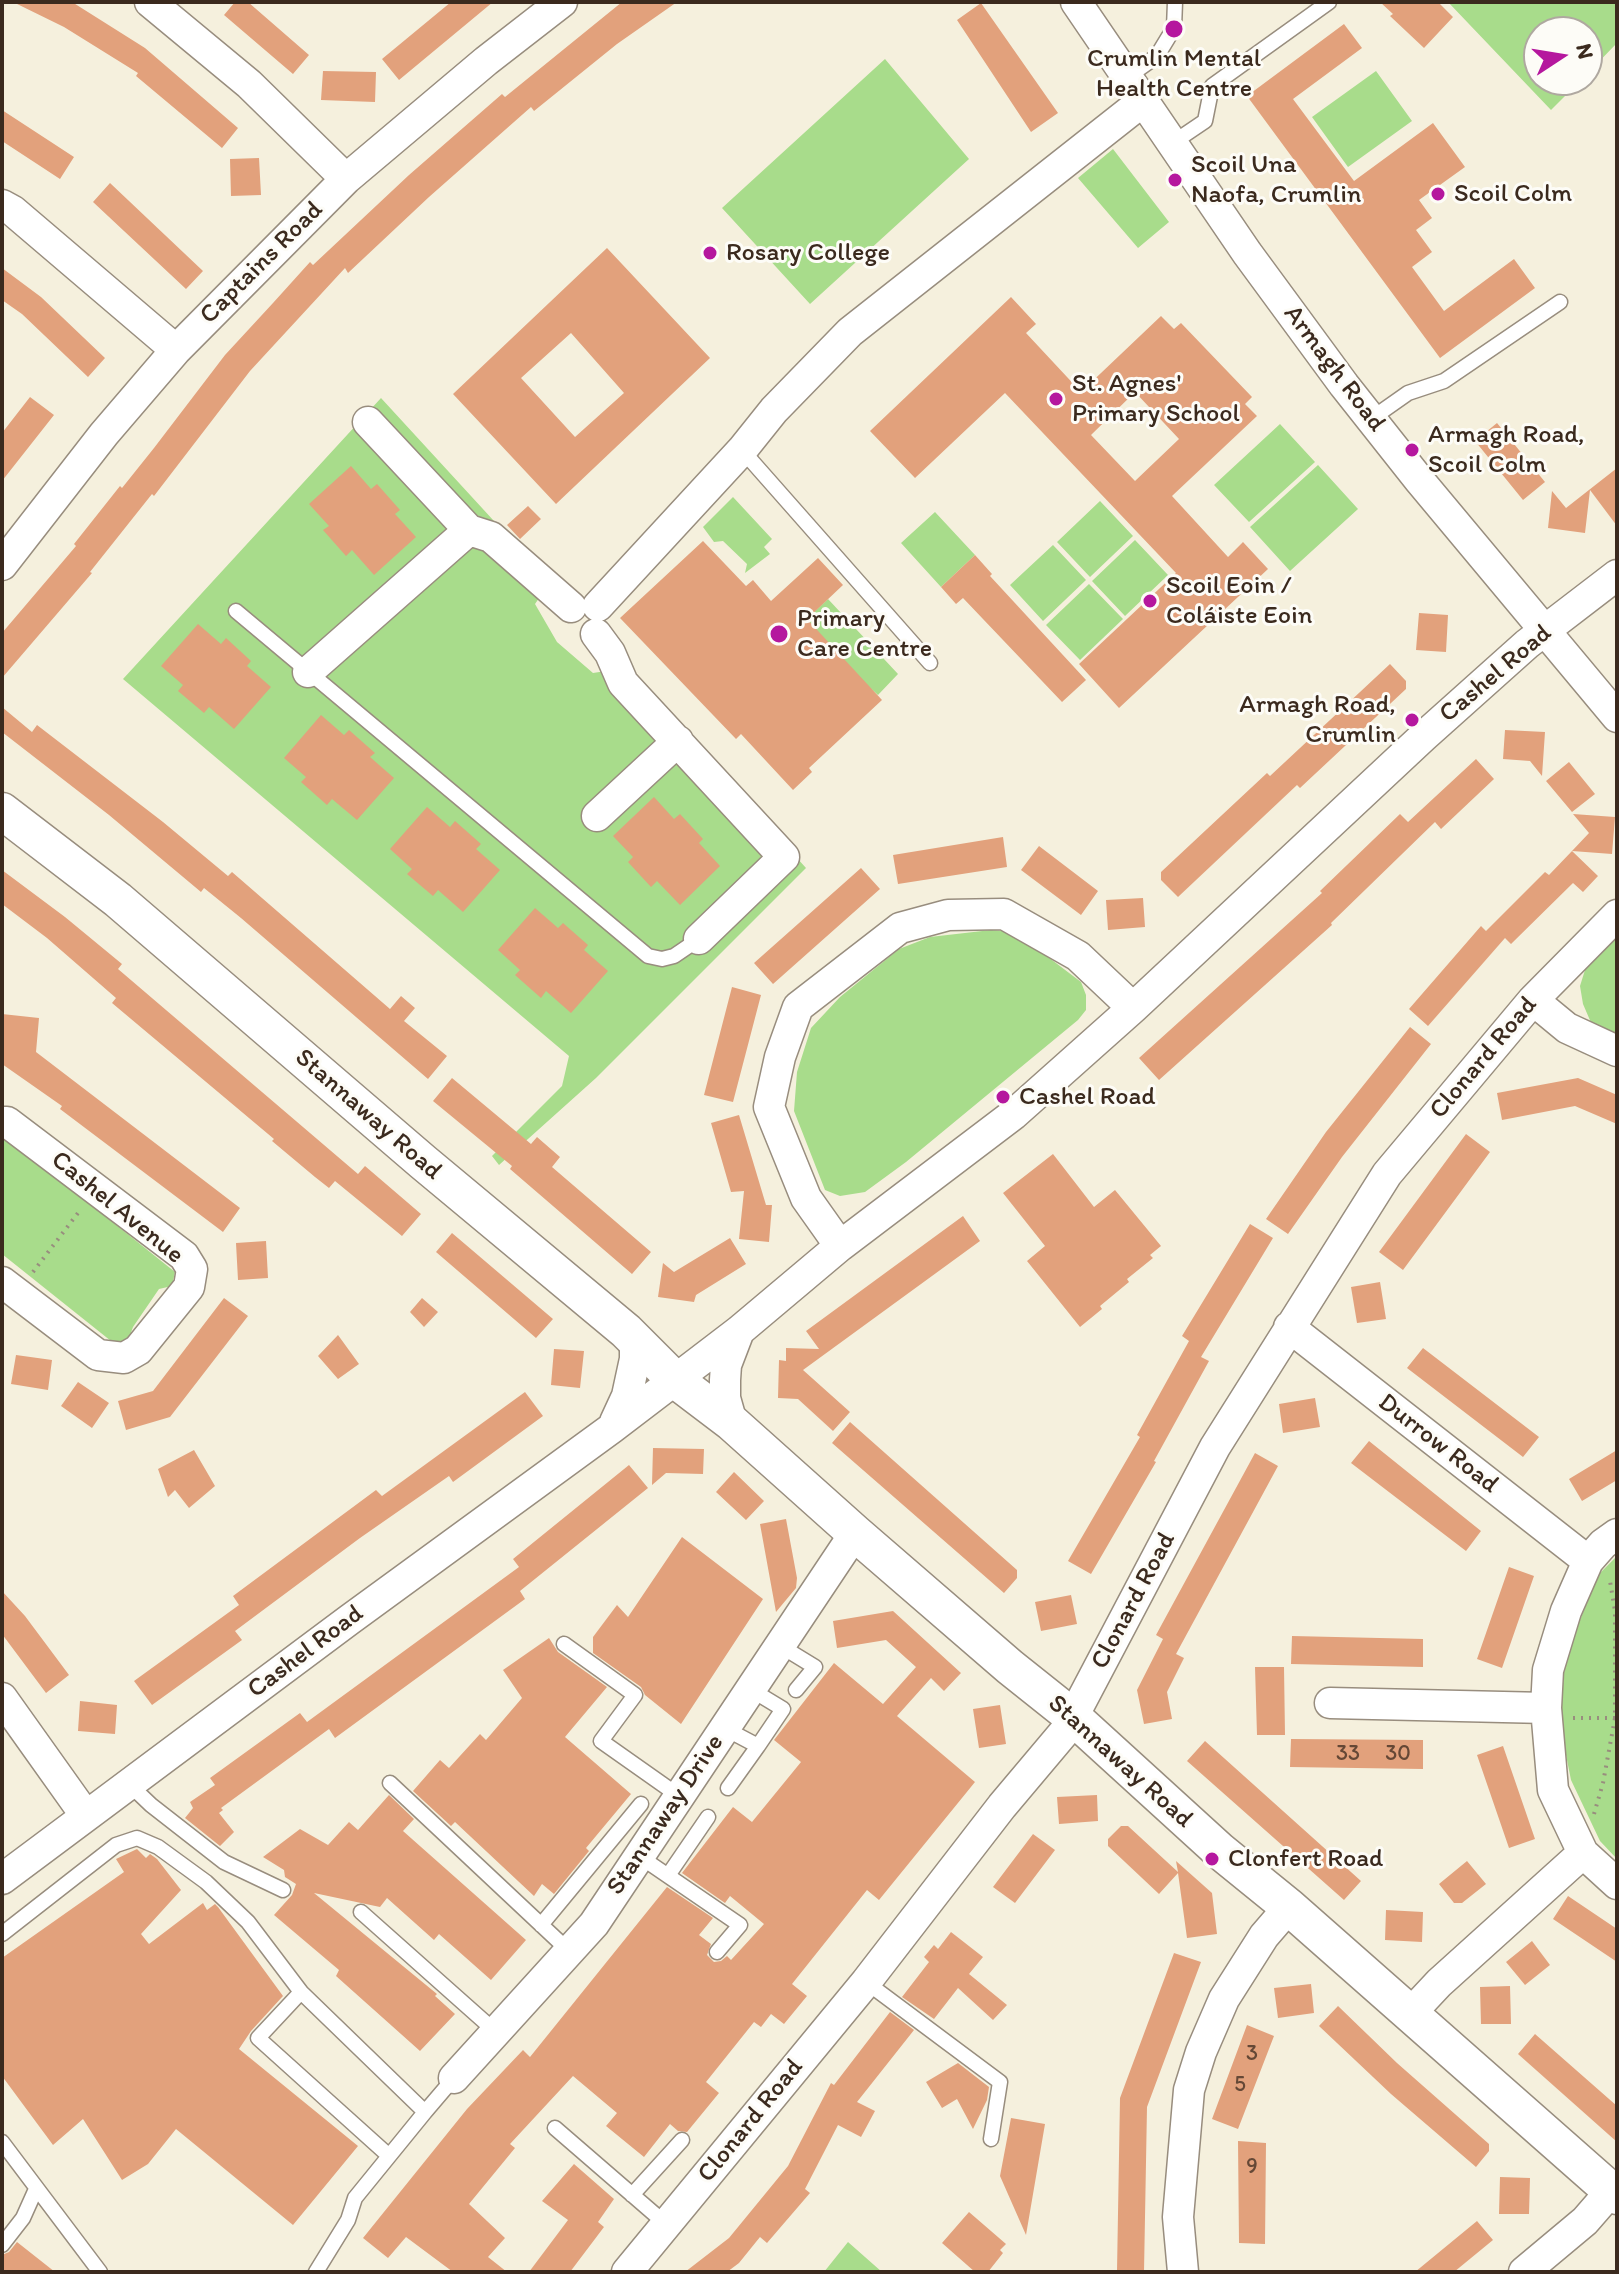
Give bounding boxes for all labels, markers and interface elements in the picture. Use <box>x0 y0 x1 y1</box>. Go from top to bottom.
north arrow <box>1523 16 1603 96</box>
marker: Crumlin Mental Health Centre <box>1163 18 1185 40</box>
text: N <box>1570 41 1600 61</box>
place label: Crumlin Mental Health Centre <box>1087 43 1261 104</box>
place label: Scoil Una Naofa, Crumlin <box>1191 149 1361 210</box>
marker: Scoil Una Naofa, Crumlin <box>1166 171 1184 189</box>
place label: Scoil Colm <box>1454 178 1572 210</box>
marker: Scoil Colm <box>1429 185 1447 203</box>
street label: Captains Road <box>194 195 330 331</box>
place label: Rosary College <box>726 237 890 269</box>
marker: Rosary College <box>701 244 719 262</box>
street label: Armagh Road <box>1276 299 1392 439</box>
place label: St. Agnes' Primary School <box>1072 368 1240 430</box>
marker: St. Agnes' Primary School <box>1047 390 1065 408</box>
place label: Armagh Road, Scoil Colm <box>1428 419 1585 480</box>
marker: Armagh Road, Scoil Colm <box>1403 441 1421 459</box>
place label: Scoil Eoin / Coláiste Eoin <box>1166 570 1312 632</box>
marker: Scoil Eoin / Coláiste Eoin <box>1141 592 1159 610</box>
place label: Primary Care Centre <box>797 603 932 664</box>
street label: Cashel Road <box>1434 618 1558 730</box>
marker: Primary Care Centre <box>768 623 790 645</box>
place label: Armagh Road, Crumlin <box>1239 689 1396 750</box>
marker: Armagh Road, Crumlin <box>1403 711 1421 729</box>
street label: Clonard Road <box>1424 990 1544 1126</box>
street label: Stannaway Road <box>288 1043 448 1187</box>
place label: Cashel Road <box>1019 1081 1156 1113</box>
marker: Cashel Road <box>994 1088 1012 1106</box>
street label: Cashel Avenue <box>44 1145 190 1271</box>
street label: Durrow Road <box>1371 1387 1505 1501</box>
street label: Clonard Road <box>1085 1527 1183 1675</box>
street label: Cashel Road <box>242 1598 370 1706</box>
street label: Stannaway Road <box>1041 1689 1199 1835</box>
street label: Stannaway Drive <box>601 1729 731 1901</box>
house number: 33 <box>1336 1741 1360 1767</box>
house number: 30 <box>1385 1741 1411 1767</box>
place label: Clonfert Road <box>1228 1843 1383 1875</box>
marker: Clonfert Road <box>1203 1850 1221 1868</box>
house number: 3 <box>1246 2041 1258 2067</box>
street label: Clonard Road <box>691 2053 811 2189</box>
house number: 5 <box>1234 2072 1246 2098</box>
house number: 9 <box>1246 2154 1258 2180</box>

